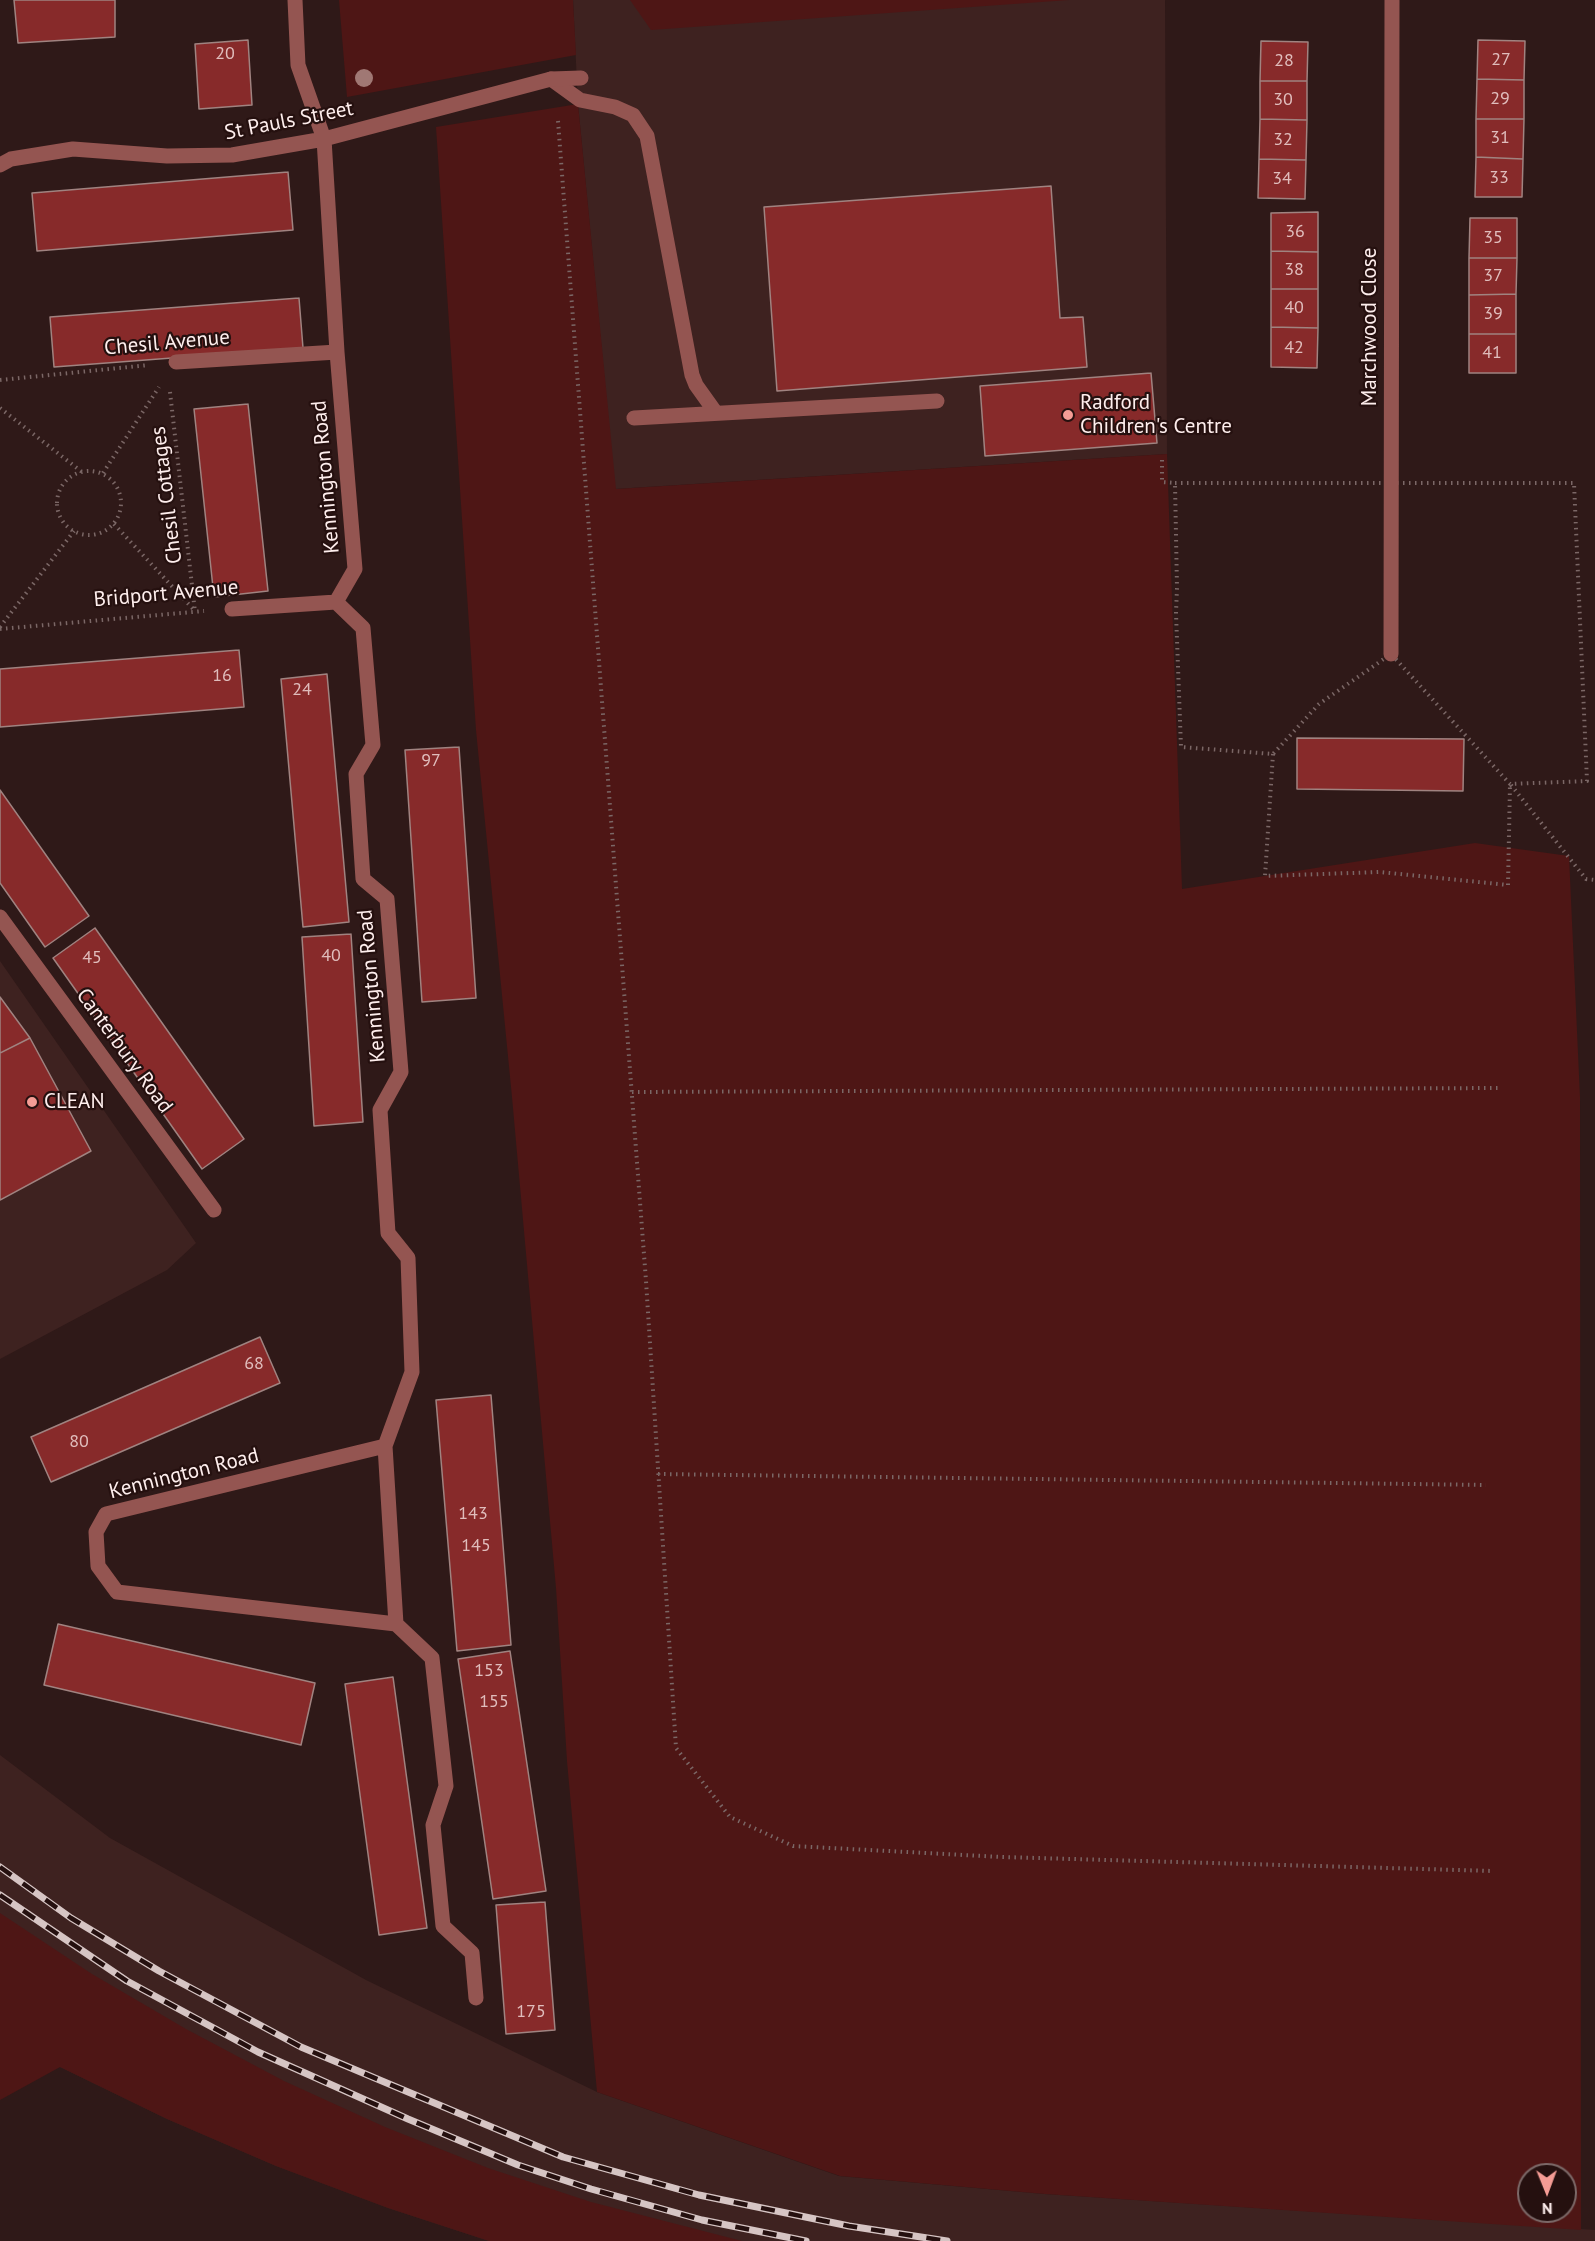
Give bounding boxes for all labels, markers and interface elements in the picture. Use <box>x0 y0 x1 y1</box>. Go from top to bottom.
house number: 20 <box>215 43 235 65</box>
house number: 27 <box>1491 49 1511 71</box>
house number: 28 <box>1274 50 1294 72</box>
house number: 29 <box>1490 88 1510 110</box>
house number: 30 <box>1273 89 1293 111</box>
street label: St Pauls Street <box>222 96 356 146</box>
house number: 31 <box>1490 127 1510 149</box>
house number: 32 <box>1273 129 1293 151</box>
house number: 33 <box>1489 167 1509 189</box>
house number: 34 <box>1272 168 1292 190</box>
house number: 36 <box>1285 221 1305 243</box>
house number: 35 <box>1483 227 1503 249</box>
street label: Marchwood Close <box>1357 248 1383 406</box>
house number: 38 <box>1284 259 1304 281</box>
house number: 37 <box>1483 265 1503 287</box>
house number: 40 <box>1284 297 1304 319</box>
house number: 39 <box>1483 303 1503 325</box>
street label: Chesil Avenue <box>103 325 231 361</box>
house number: 42 <box>1284 337 1304 359</box>
house number: 41 <box>1482 342 1502 364</box>
place label: Radford Children's Centre <box>1080 390 1232 440</box>
street label: Kennington Road <box>307 399 345 555</box>
marker: Radford Children's Centre <box>1061 408 1075 422</box>
street label: Chesil Cottages <box>146 425 188 565</box>
street label: Bridport Avenue <box>93 575 239 613</box>
house number: 16 <box>212 665 232 687</box>
house number: 24 <box>292 679 312 701</box>
house number: 97 <box>421 750 441 772</box>
street label: Kennington Road <box>353 908 391 1064</box>
house number: 40 <box>321 945 341 967</box>
house number: 45 <box>82 947 102 969</box>
street label: Canterbury Road <box>70 984 178 1118</box>
place label: CLEAN <box>44 1089 105 1115</box>
marker: CLEAN <box>25 1095 39 1109</box>
house number: 68 <box>244 1353 264 1375</box>
house number: 80 <box>69 1431 89 1453</box>
street label: Kennington Road <box>106 1443 262 1505</box>
house number: 143 <box>458 1503 488 1525</box>
house number: 145 <box>461 1535 491 1557</box>
house number: 153 <box>474 1660 504 1682</box>
house number: 155 <box>479 1691 509 1713</box>
house number: 175 <box>516 2001 546 2023</box>
north arrow <box>1517 2163 1577 2223</box>
text: N <box>1542 2199 1553 2219</box>

